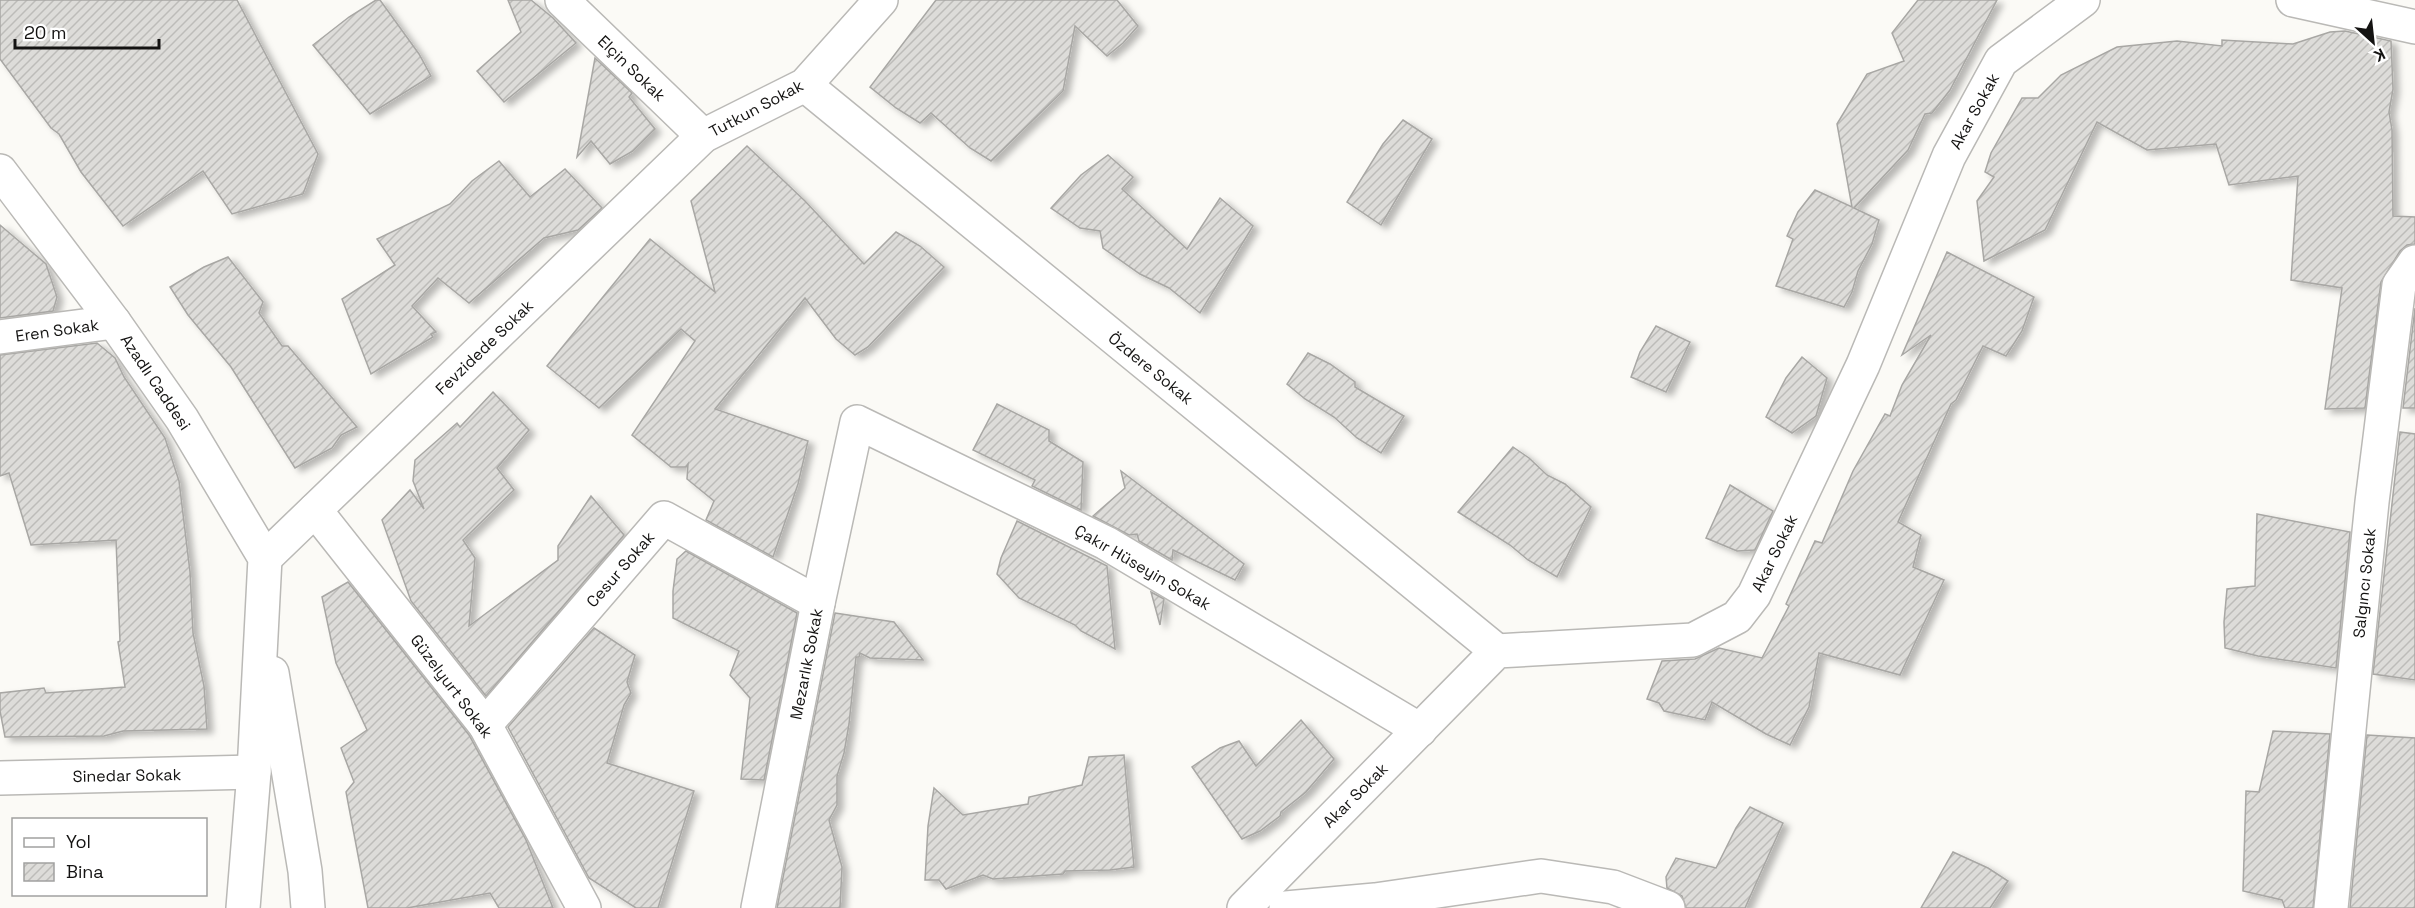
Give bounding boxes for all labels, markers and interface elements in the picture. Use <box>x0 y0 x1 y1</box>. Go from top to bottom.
scale bar <box>15 12 159 50</box>
north arrow <box>2343 12 2403 72</box>
text: 20 m <box>24 21 67 44</box>
street label: Elçin Sokak <box>593 31 670 106</box>
text: K <box>2370 43 2389 67</box>
street label: Akar Sokak <box>1945 69 2004 153</box>
street label: Tutkun Sokak <box>706 75 807 142</box>
street label: Fevzidede Sokak <box>431 295 538 399</box>
street label: Eren Sokak <box>14 314 101 347</box>
street label: Özdere Sokak <box>1104 328 1198 409</box>
street label: Azadlı Caddesi <box>116 330 195 434</box>
street label: Akar Sokak <box>1747 511 1802 595</box>
street label: Çakır Hüseyin Sokak <box>1071 520 1215 615</box>
street label: Cesur Sokak <box>582 527 659 612</box>
street label: Salgıncı Sokak <box>2348 527 2381 639</box>
street label: Mezarlık Sokak <box>785 606 828 722</box>
street label: Güzelyurt Sokak <box>406 630 498 743</box>
street label: Akar Sokak <box>1318 758 1393 832</box>
street label: Sinedar Sokak <box>73 764 182 787</box>
legend <box>12 818 207 896</box>
text: Yol <box>66 830 91 853</box>
text: Bina <box>66 860 104 883</box>

